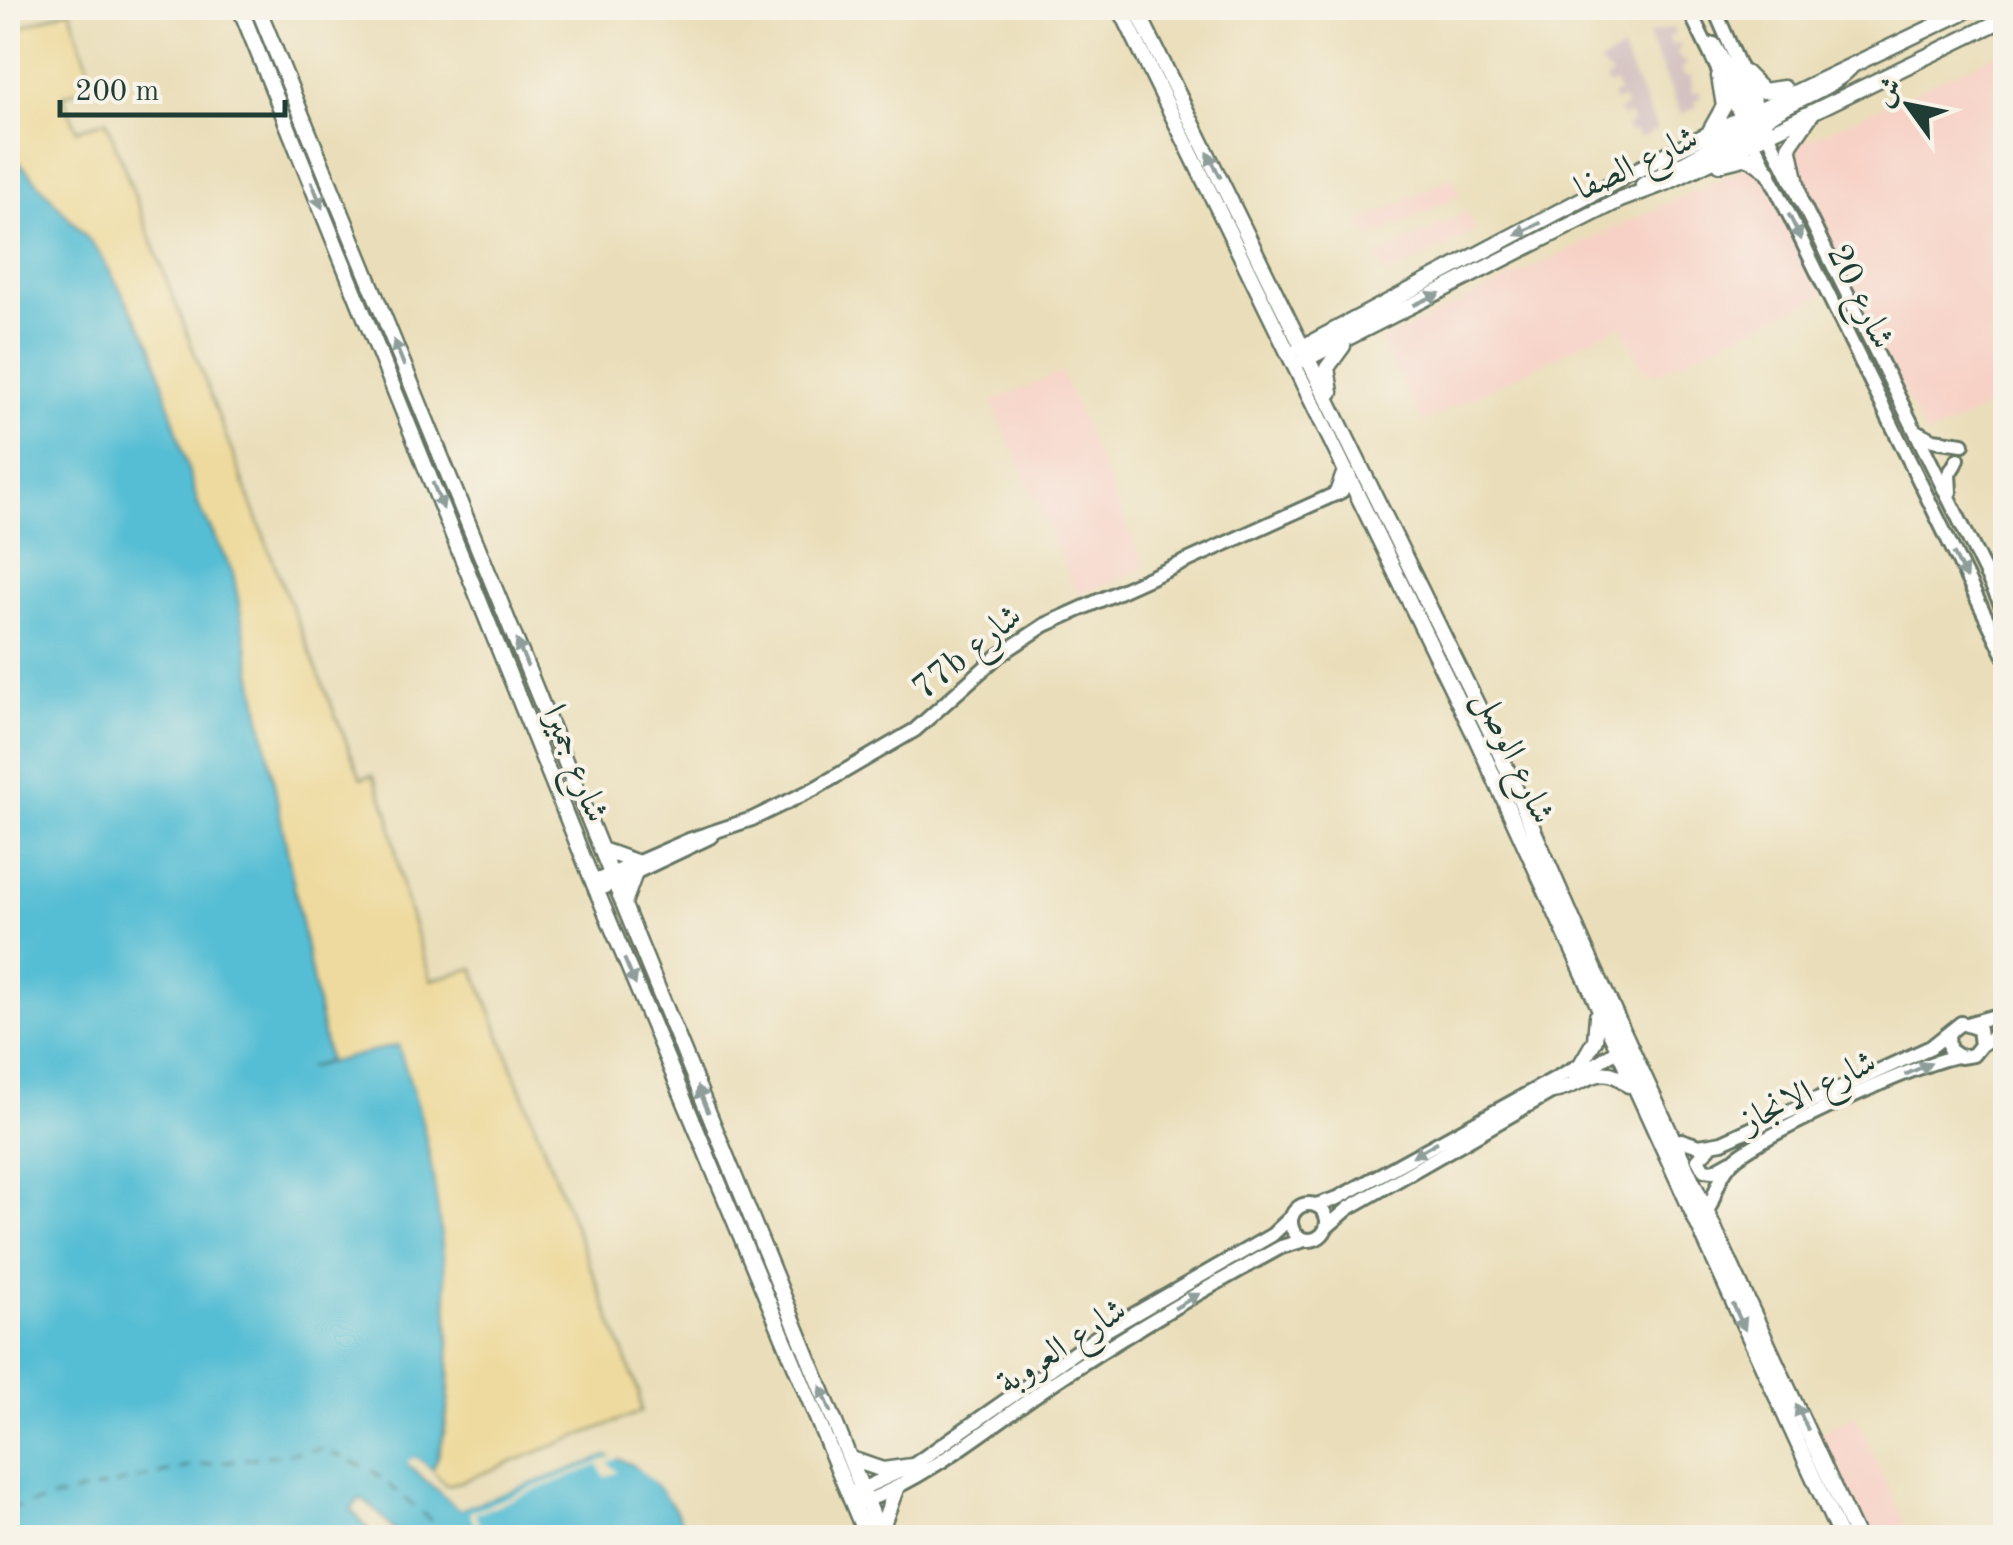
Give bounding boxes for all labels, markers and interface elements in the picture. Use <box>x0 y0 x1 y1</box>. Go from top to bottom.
scale bar <box>60 55 285 117</box>
north arrow <box>1858 55 1958 155</box>
text: ش <box>1870 74 1909 112</box>
text: 200 m <box>75 77 159 107</box>
street label: شارع الصفا <box>1570 121 1708 216</box>
one-way arrow <box>1206 150 1223 179</box>
one-way arrow <box>309 180 325 210</box>
one-way arrow <box>1786 213 1803 242</box>
one-way arrow <box>1513 220 1542 237</box>
street label: شارع 20 <box>1812 239 1900 359</box>
one-way arrow <box>1413 290 1442 307</box>
one-way arrow <box>390 337 406 367</box>
one-way arrow <box>430 482 446 512</box>
one-way arrow <box>1951 552 1968 581</box>
street label: 77b شارع <box>906 599 1034 714</box>
one-way arrow <box>513 638 529 668</box>
street label: شارع الوصل <box>1459 685 1560 833</box>
street label: شارع جميرا <box>527 700 614 831</box>
one-way arrow <box>622 957 638 987</box>
street label: شارع الانجاز <box>1734 1045 1886 1149</box>
one-way arrow <box>1904 1061 1933 1078</box>
one-way arrow <box>694 1083 710 1113</box>
one-way arrow <box>1411 1140 1440 1157</box>
street label: شارع العروبة <box>992 1293 1138 1409</box>
one-way arrow <box>1173 1293 1201 1310</box>
one-way arrow <box>1731 1302 1748 1331</box>
one-way arrow <box>818 1384 834 1414</box>
one-way arrow <box>1793 1402 1810 1431</box>

